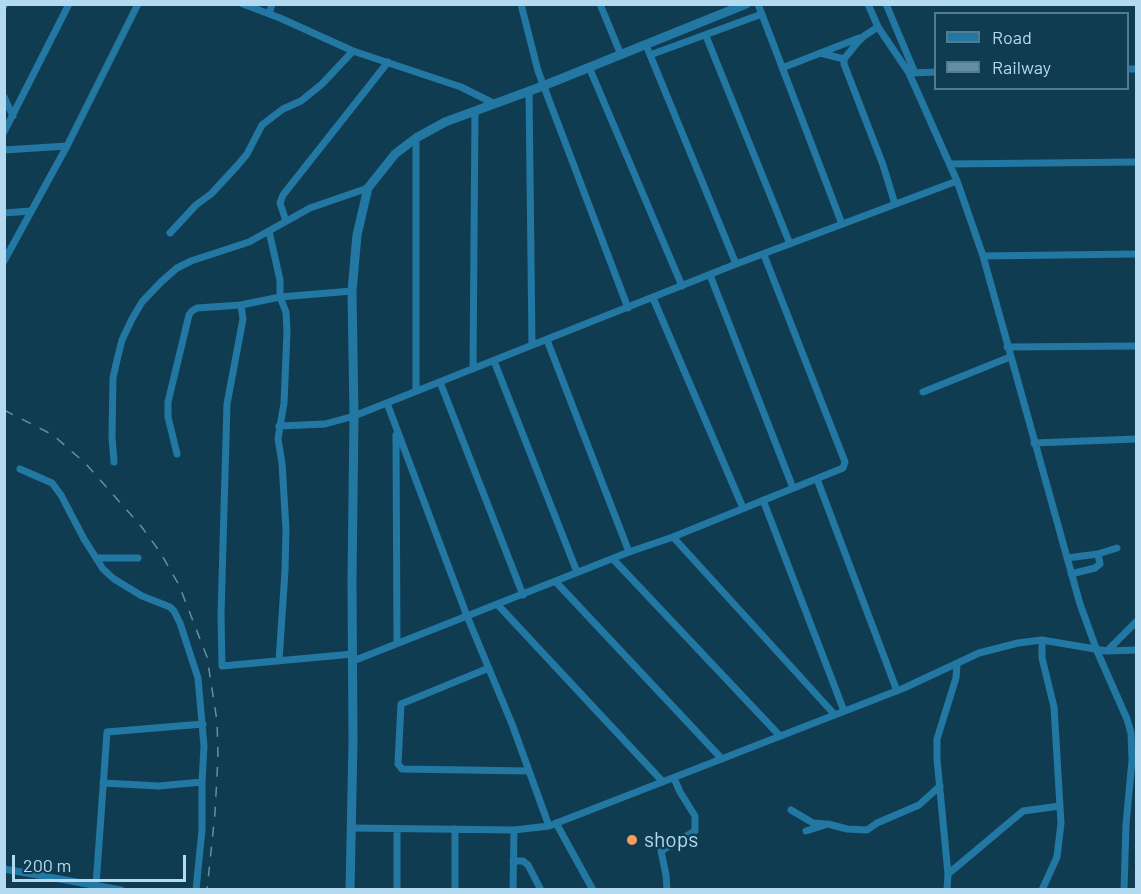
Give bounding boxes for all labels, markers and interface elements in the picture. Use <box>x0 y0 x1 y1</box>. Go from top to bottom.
legend <box>934 12 1129 90</box>
text: Road <box>992 26 1032 48</box>
text: Railway <box>992 56 1051 78</box>
place label: shops <box>644 827 698 853</box>
marker: shops <box>625 833 639 847</box>
scale bar <box>15 843 189 881</box>
text: 200 m <box>23 854 71 876</box>

